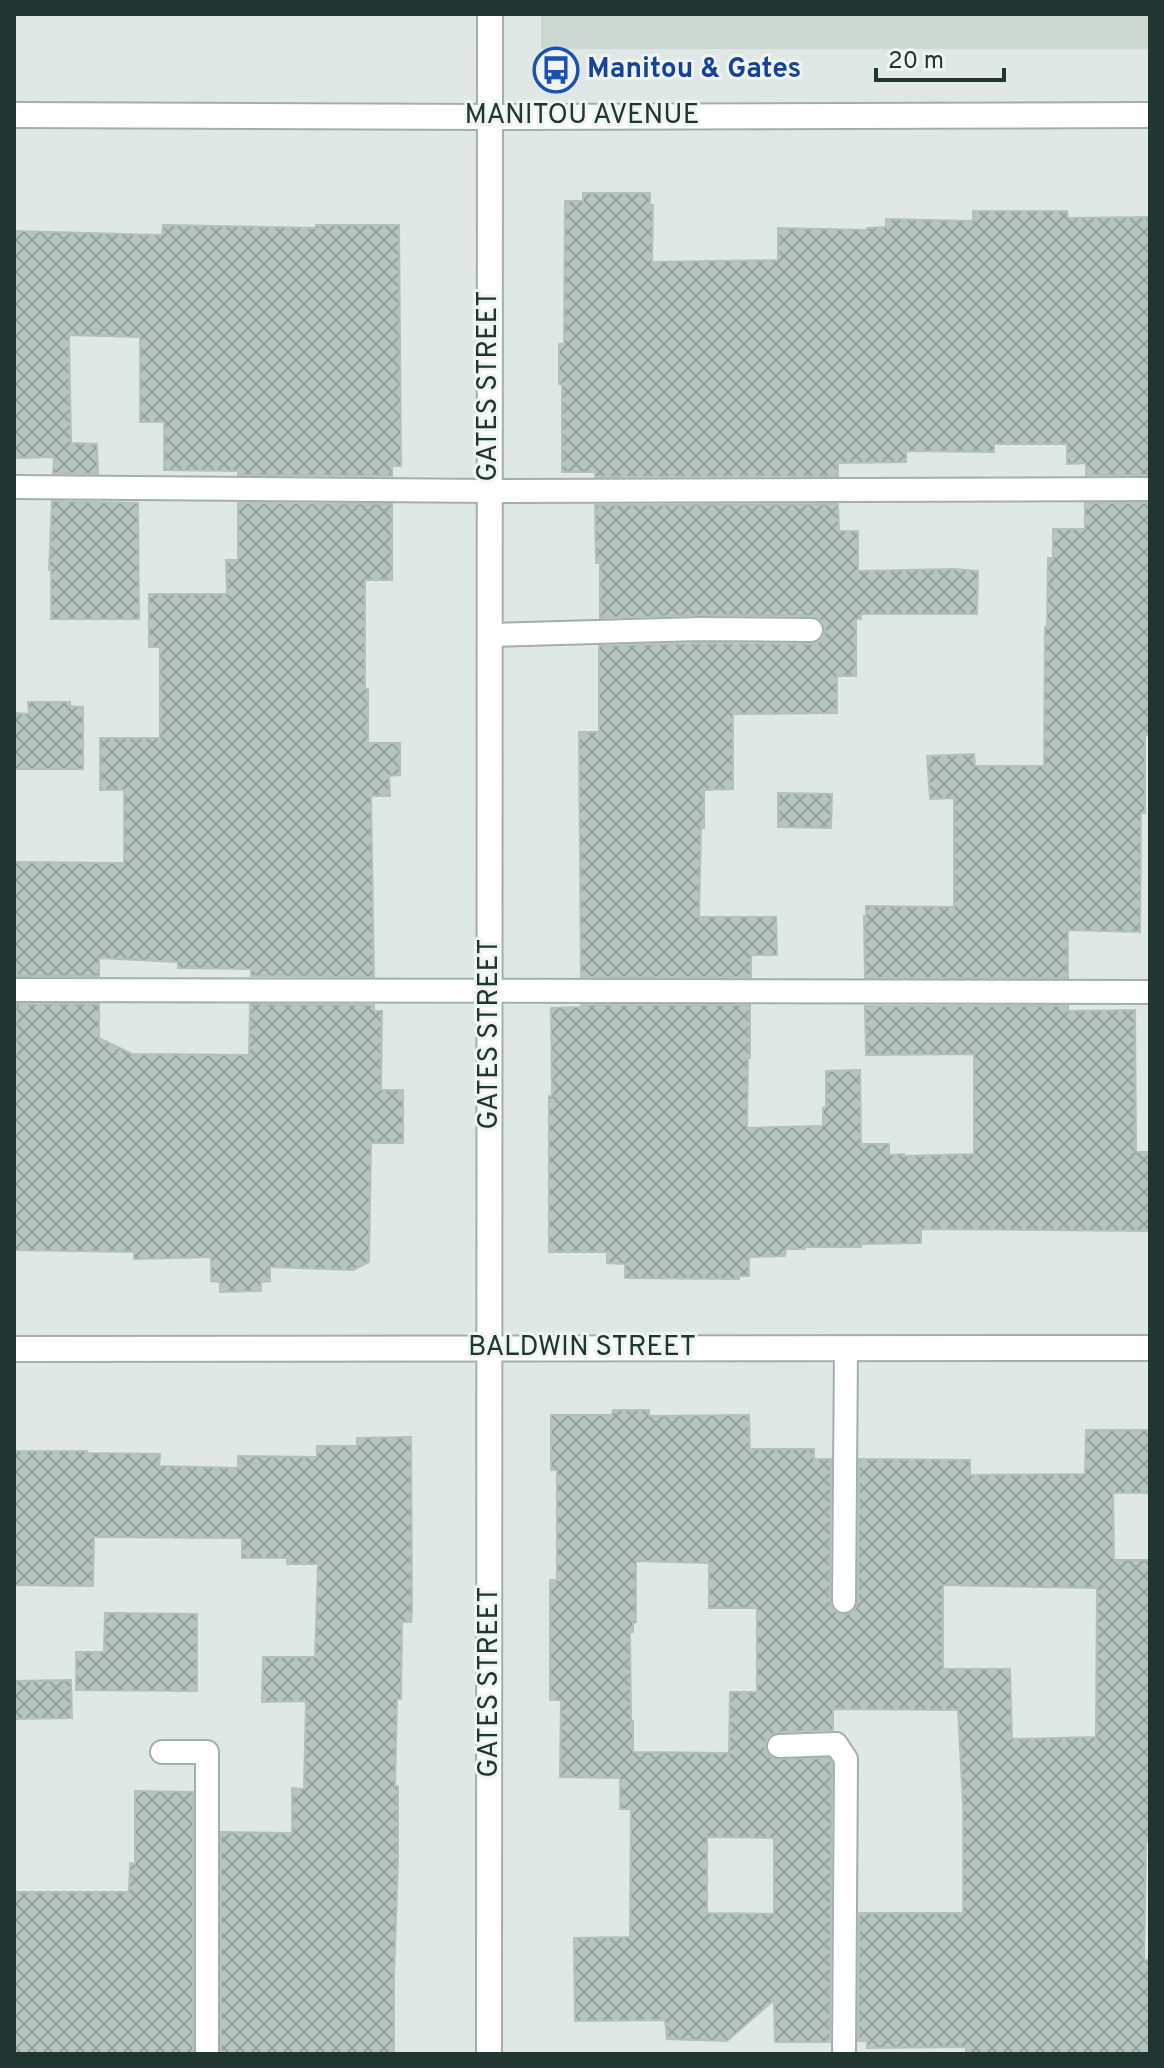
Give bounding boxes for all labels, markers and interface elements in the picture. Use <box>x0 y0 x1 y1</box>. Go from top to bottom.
scale bar <box>876 32 1004 82</box>
bus stop icon: Manitou & Gates <box>532 46 580 94</box>
text: 20 m <box>888 47 944 77</box>
place label: Manitou & Gates <box>587 52 801 88</box>
street label: MANITOU AVENUE <box>465 98 699 134</box>
street label: GATES STREET <box>471 290 507 482</box>
street label: GATES STREET <box>472 938 508 1130</box>
street label: BALDWIN STREET <box>468 1330 696 1366</box>
street label: GATES STREET <box>472 1586 508 1778</box>

